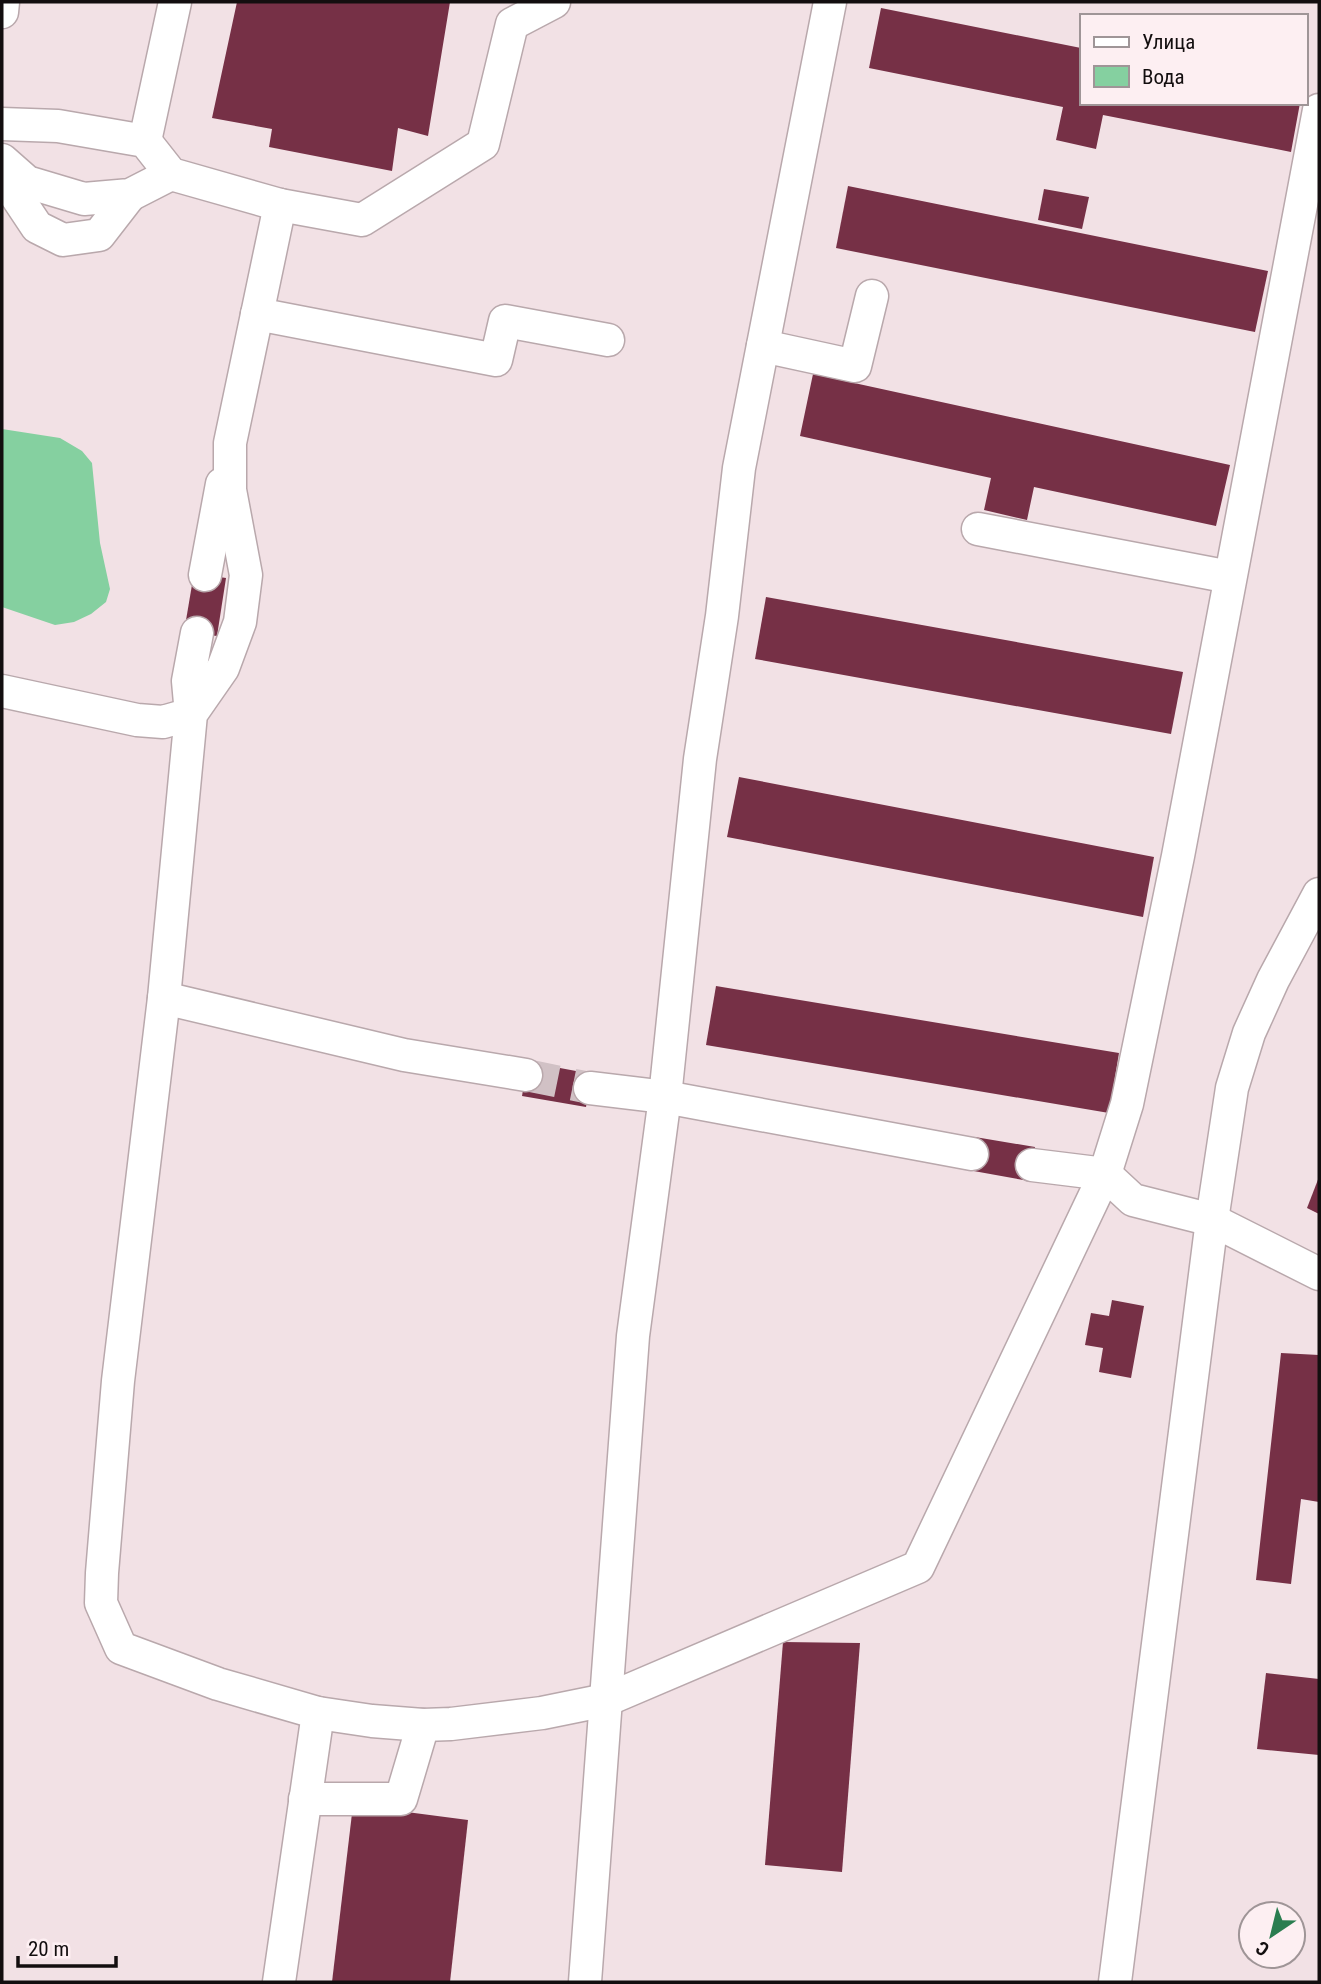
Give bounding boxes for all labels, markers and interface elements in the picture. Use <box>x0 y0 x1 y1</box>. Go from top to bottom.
legend <box>1080 14 1307 105</box>
text: Улица <box>1142 30 1195 54</box>
text: Вода <box>1142 65 1185 89</box>
north arrow <box>1237 1900 1307 1970</box>
scale bar <box>18 1924 116 1968</box>
text: С <box>1251 1936 1274 1961</box>
text: 20 m <box>28 1937 69 1961</box>

